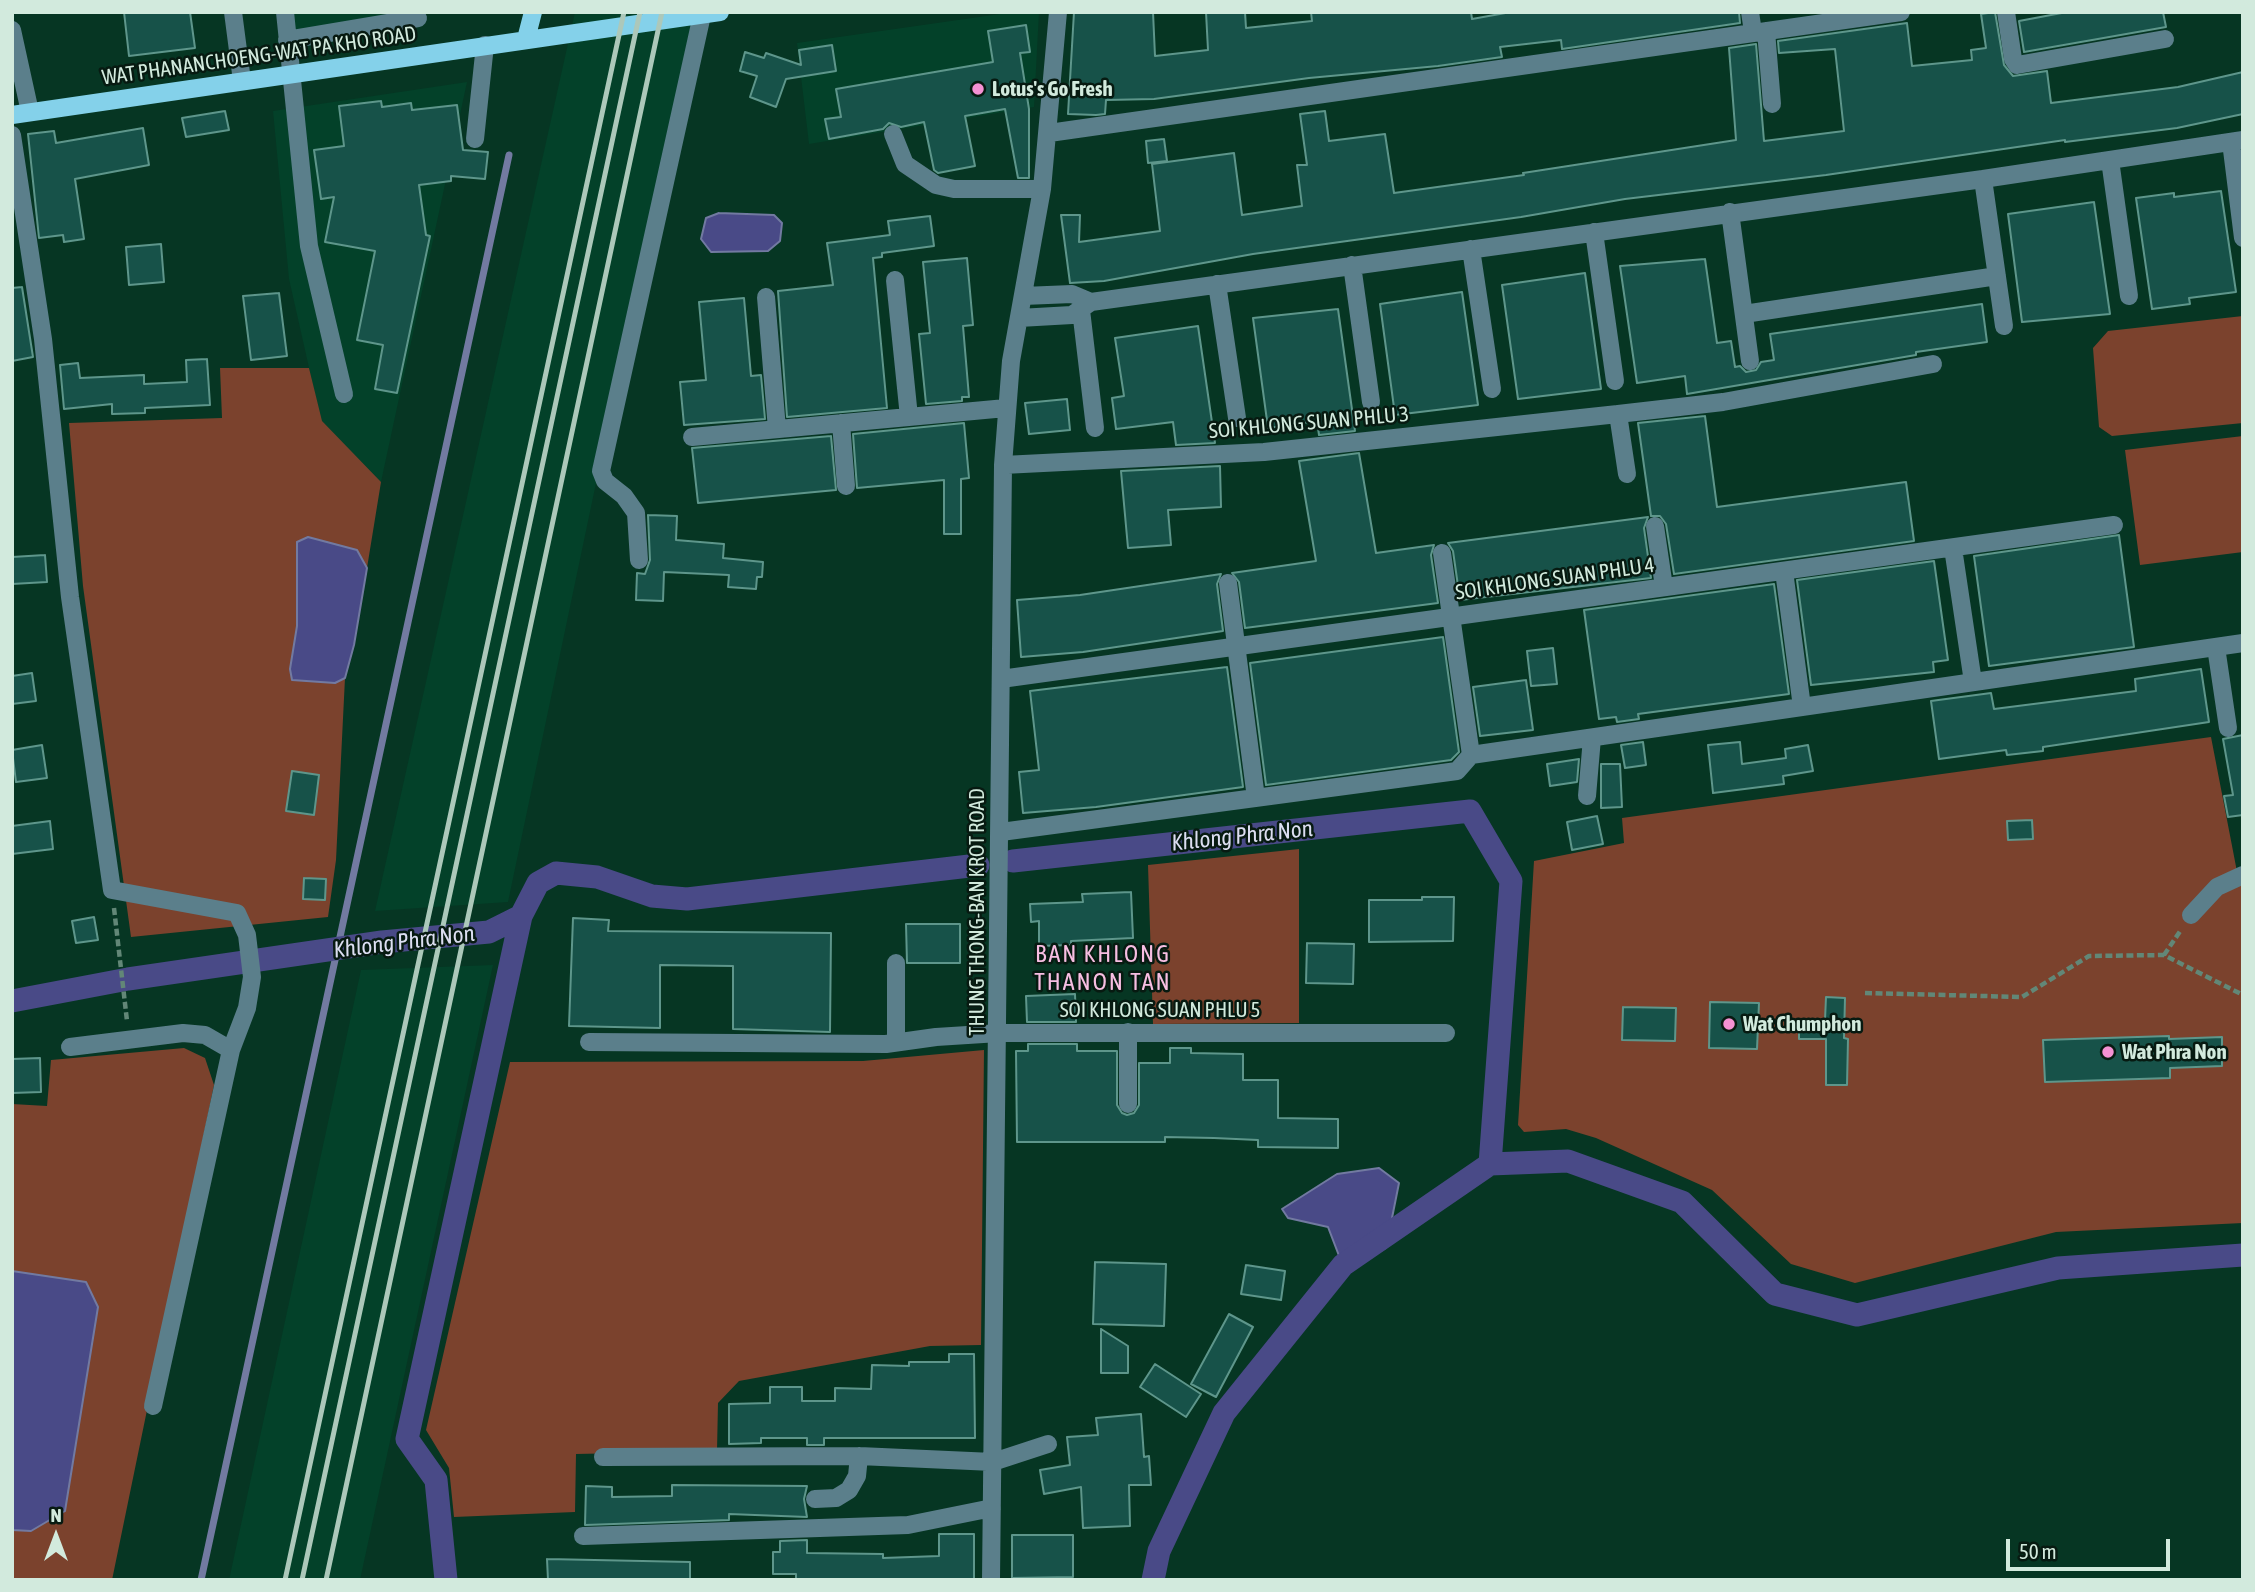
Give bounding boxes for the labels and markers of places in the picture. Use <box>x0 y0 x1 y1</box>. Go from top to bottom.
place label: Lotus's Go Fresh <box>992 76 1113 102</box>
marker: Lotus's Go Fresh <box>970 81 986 97</box>
place label: Wat Chumphon <box>1743 1011 1861 1037</box>
marker: Wat Chumphon <box>1721 1016 1737 1032</box>
place label: Wat Phra Non <box>2122 1039 2227 1065</box>
marker: Wat Phra Non <box>2100 1044 2116 1060</box>

